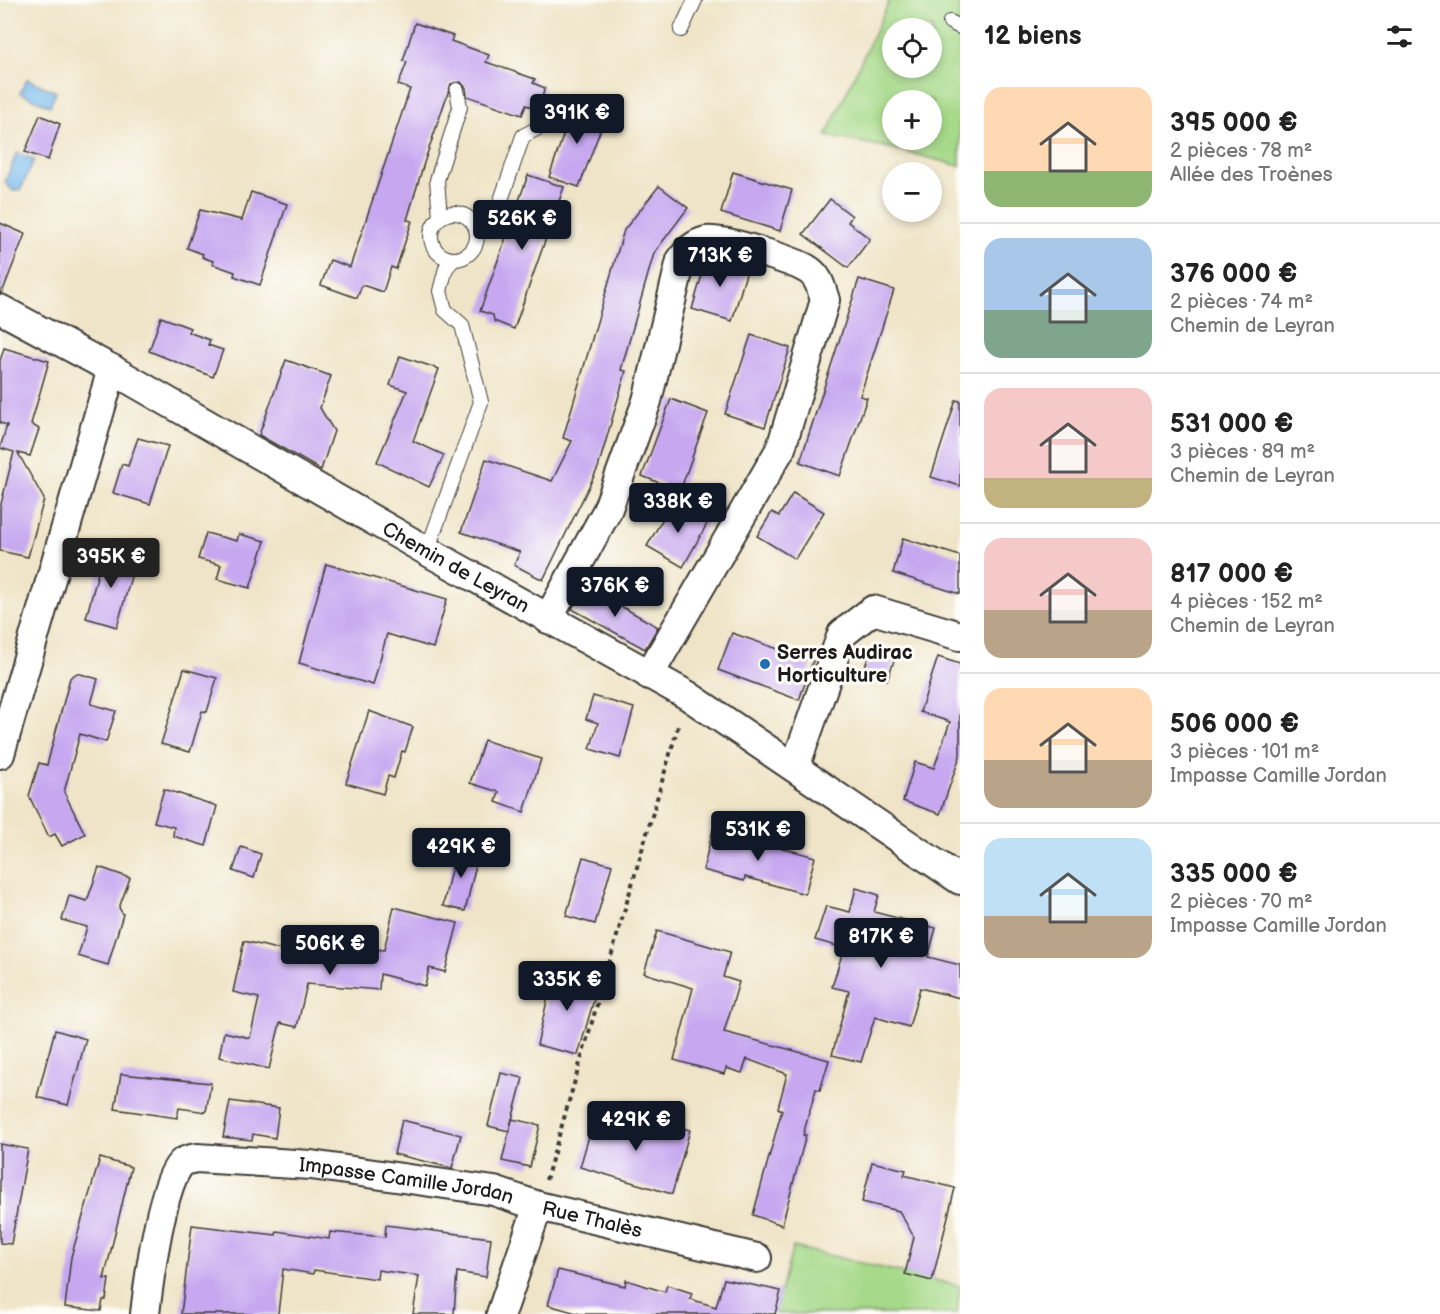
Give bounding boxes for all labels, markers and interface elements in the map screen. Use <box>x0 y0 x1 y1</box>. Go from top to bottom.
map controls <box>882 18 942 222</box>
button: locate <box>882 18 942 78</box>
icon: filters <box>1383 20 1416 53</box>
text: 12 biens <box>984 21 1081 52</box>
button: + <box>882 90 942 150</box>
pin: 391K € <box>528 94 626 145</box>
text: 391K € <box>544 101 610 125</box>
text: 395 000 € <box>1170 108 1298 139</box>
icon: home <box>1032 111 1104 183</box>
text: 2 pièces · 78 m² <box>1170 139 1313 163</box>
button: − <box>882 162 942 222</box>
text: Allée des Troènes <box>1170 163 1333 187</box>
pin: 526K € <box>473 200 571 251</box>
text: 526K € <box>487 207 557 231</box>
pin: 713K € <box>671 237 769 288</box>
text: 713K € <box>687 244 753 268</box>
text: 376 000 € <box>1170 259 1297 290</box>
icon: home <box>1032 262 1104 334</box>
text: 2 pièces · 74 m² <box>1170 290 1313 314</box>
text: Chemin de Leyran <box>1170 314 1335 338</box>
text: 531 000 € <box>1170 409 1293 440</box>
icon: home <box>1032 412 1104 484</box>
text: 3 pièces · 89 m² <box>1170 440 1315 464</box>
text: Chemin de Leyran <box>1170 464 1335 488</box>
pin: 338K € <box>629 483 727 534</box>
text: 338K € <box>643 490 713 514</box>
street label: Chemin de Leyran <box>378 517 533 618</box>
pin: 395K € <box>62 538 160 589</box>
text: 395K € <box>76 545 146 569</box>
text: 817 000 € <box>1170 559 1293 590</box>
icon: home <box>1032 562 1104 634</box>
pin: 376K € <box>566 567 664 618</box>
text: 376K € <box>581 574 649 598</box>
text: 4 pièces · 152 m² <box>1170 590 1323 614</box>
text: Chemin de Leyran <box>1170 614 1335 638</box>
place label: Serres Audirac Horticulture <box>777 641 913 688</box>
marker: Serres Audirac Horticulture <box>758 657 772 671</box>
text: 506 000 € <box>1170 709 1299 740</box>
icon: home <box>1032 712 1104 784</box>
text: 3 pièces · 101 m² <box>1170 740 1319 764</box>
text: Impasse Camille Jordan <box>1170 764 1387 788</box>
pin: 531K € <box>709 811 807 862</box>
text: 531K € <box>725 818 791 842</box>
pin: 429K € <box>412 828 510 879</box>
text: 429K € <box>426 835 496 859</box>
text: 335 000 € <box>1170 859 1298 890</box>
icon: home <box>1032 862 1104 934</box>
text: 2 pièces · 70 m² <box>1170 890 1313 914</box>
text: Impasse Camille Jordan <box>1170 914 1387 938</box>
pin: 817K € <box>832 918 930 969</box>
pin: 506K € <box>281 925 379 976</box>
text: 817K € <box>848 925 914 949</box>
text: 506K € <box>295 932 365 956</box>
pin: 335K € <box>518 961 616 1012</box>
text: 335K € <box>533 968 601 992</box>
pin: 429K € <box>587 1101 685 1152</box>
text: 429K € <box>601 1108 671 1132</box>
street label: Impasse Camille Jordan <box>298 1153 517 1210</box>
street label: Rue Thalès <box>540 1196 645 1243</box>

